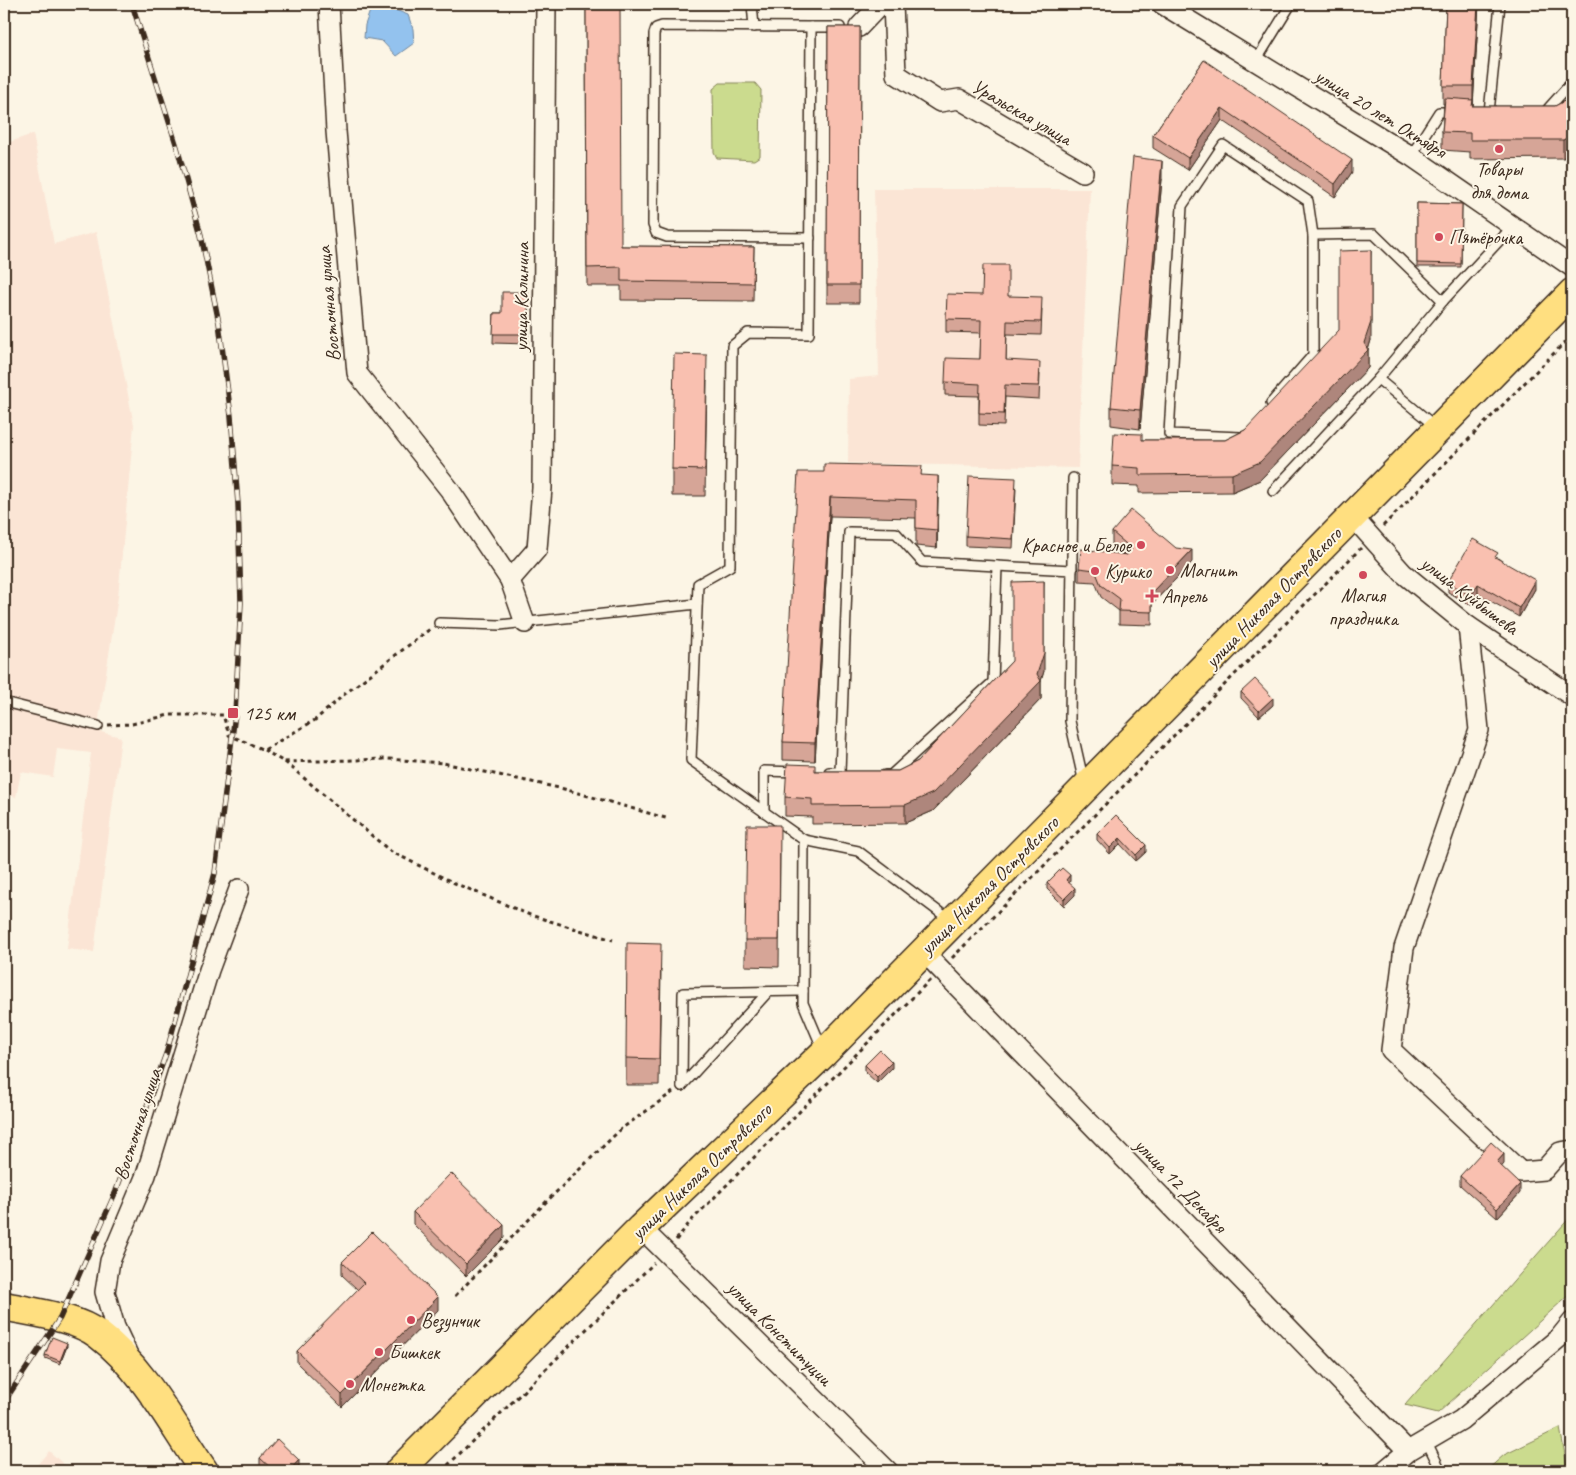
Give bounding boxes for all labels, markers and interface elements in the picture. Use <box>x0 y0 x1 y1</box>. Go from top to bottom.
street label: улица 20 лет Октября <box>1310 62 1453 165</box>
street label: Уральская улица <box>967 74 1078 152</box>
marker: Товары для дома <box>1493 143 1505 155</box>
place label: Товары для дома <box>1470 157 1529 205</box>
place label: Пятёрочка <box>1449 225 1524 250</box>
marker: Пятёрочка <box>1433 231 1445 243</box>
street label: улица Калинина <box>508 241 535 353</box>
street label: Восточная улица <box>311 244 346 363</box>
street label: улица Николая Островского <box>1199 521 1348 674</box>
place label: Красное и Белое <box>1021 533 1132 558</box>
marker: Красное и Белое <box>1135 539 1147 551</box>
street label: улица Куйбышева <box>1415 550 1525 641</box>
place label: Магнит <box>1180 558 1238 583</box>
place label: Курико <box>1105 559 1152 584</box>
marker: Магнит <box>1164 564 1176 576</box>
marker: Курико <box>1089 565 1101 577</box>
marker: Магия праздника <box>1357 569 1369 581</box>
place label: Магия праздника <box>1328 583 1399 631</box>
place label: Апрель <box>1162 584 1208 609</box>
marker: Апрель <box>1146 590 1158 602</box>
place label: 125 км <box>244 701 296 726</box>
marker: 125 км <box>226 706 240 720</box>
street label: улица Николая Островского <box>914 810 1065 961</box>
street label: Восточная улица <box>108 1064 168 1183</box>
street label: улица Николая Островского <box>625 1097 778 1246</box>
street label: улица 12 Декабря <box>1128 1132 1234 1240</box>
street label: улица Конституции <box>721 1275 838 1392</box>
place label: Везунчик <box>421 1308 481 1334</box>
marker: Везунчик <box>405 1314 417 1326</box>
place label: Бишкек <box>389 1340 441 1365</box>
marker: Бишкек <box>373 1346 385 1358</box>
place label: Монетка <box>360 1372 426 1397</box>
marker: Монетка <box>344 1378 356 1390</box>

